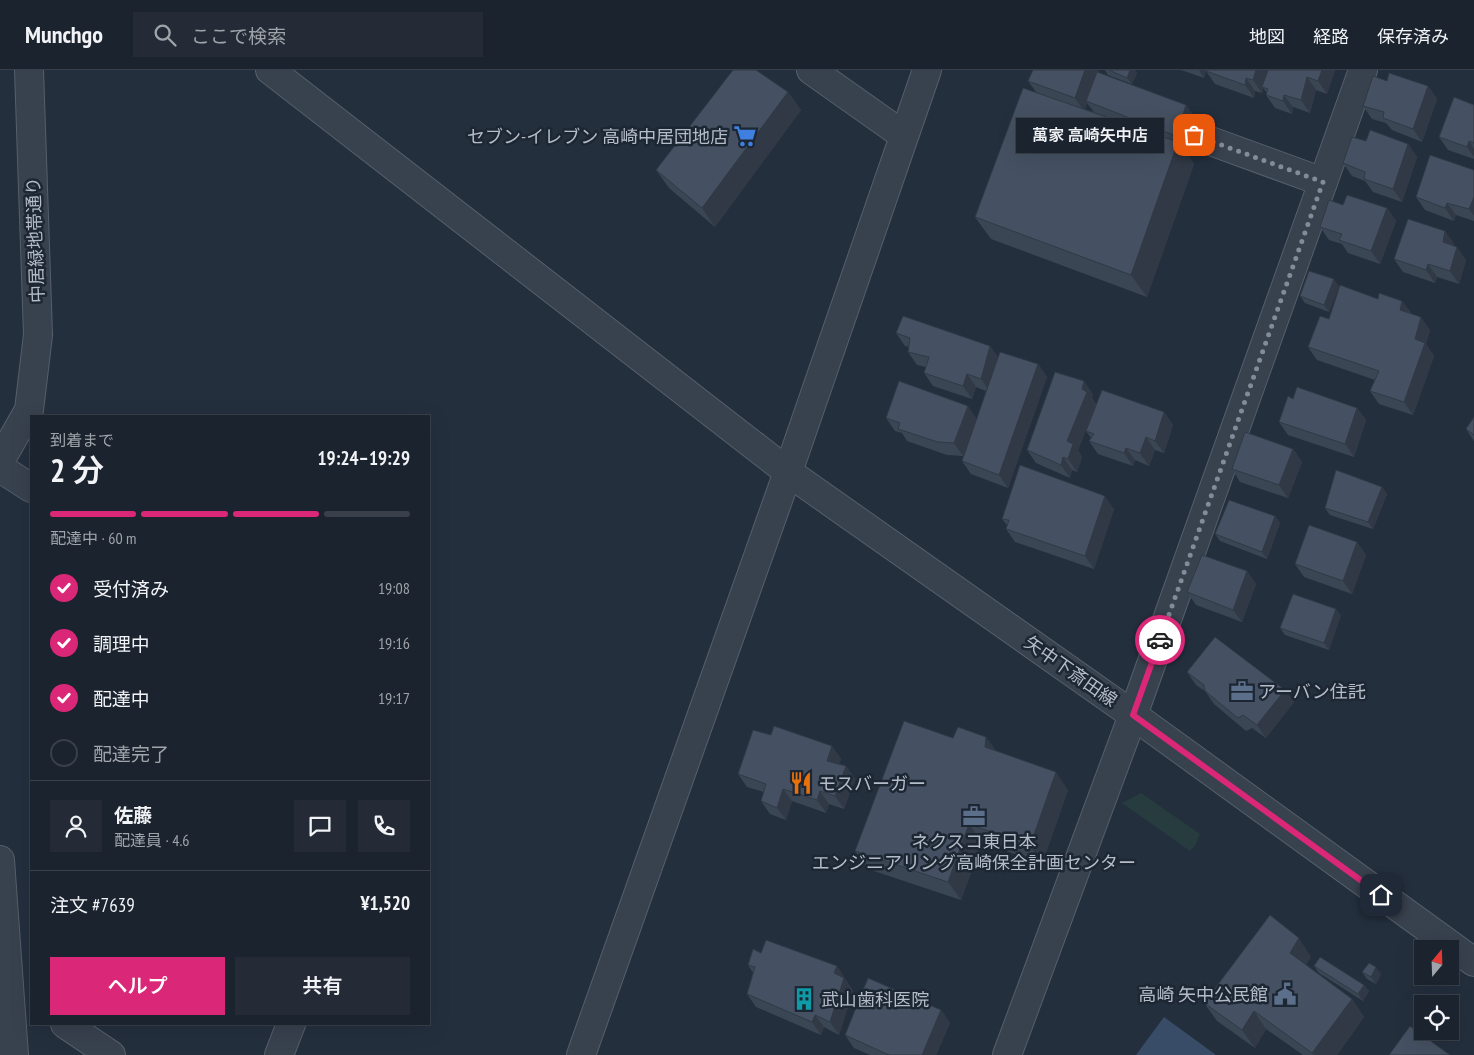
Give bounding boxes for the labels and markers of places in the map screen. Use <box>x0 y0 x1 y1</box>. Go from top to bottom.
pin <box>1173 114 1215 156</box>
callout: 萬家 高崎矢中店 <box>1016 118 1164 152</box>
supermarket icon: セブン-イレブン 高崎中居団地店 <box>732 123 758 149</box>
place label: セブン-イレブン 高崎中居団地店 <box>467 125 728 148</box>
office icon: アーバン住託 <box>1229 678 1255 704</box>
place label: アーバン住託 <box>1258 680 1366 703</box>
restaurant icon: モスバーガー <box>788 770 814 796</box>
place label: モスバーガー <box>818 772 926 795</box>
office icon: ネクスコ東日本 エンジニアリング高崎保全計画センター <box>961 803 987 829</box>
place label: ネクスコ東日本 エンジニアリング高崎保全計画センター <box>812 830 1136 874</box>
pin <box>1360 874 1402 916</box>
public building icon: 高崎 矢中公民館 <box>1272 981 1298 1007</box>
place label: 高崎 矢中公民館 <box>1138 983 1268 1006</box>
building icon: 武山歯科医院 <box>791 986 817 1012</box>
place label: 武山歯科医院 <box>821 988 929 1011</box>

